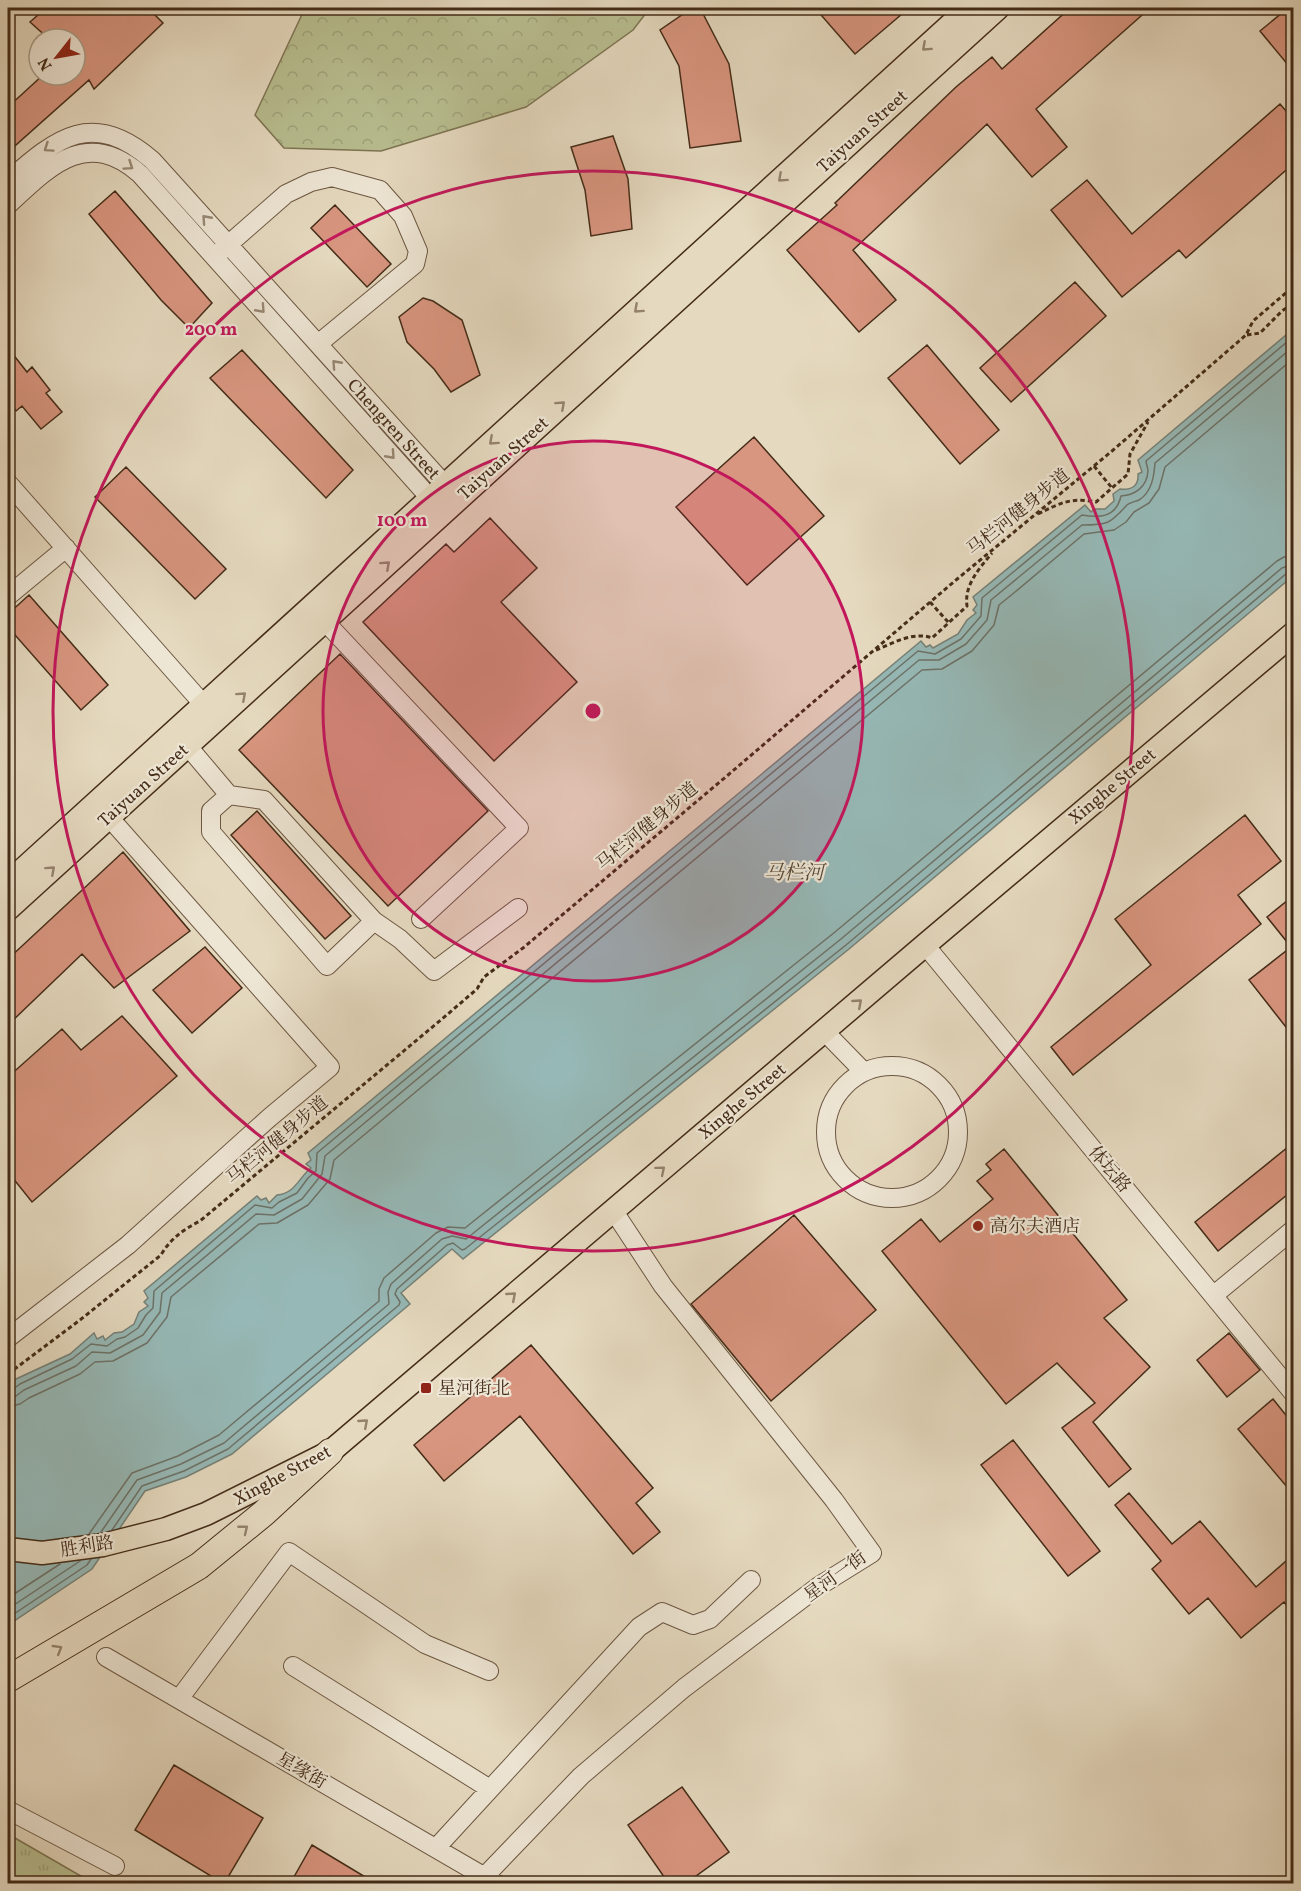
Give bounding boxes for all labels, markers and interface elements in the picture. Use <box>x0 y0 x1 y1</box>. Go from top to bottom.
north arrow <box>27 27 87 87</box>
one-way arrow <box>922 40 933 51</box>
text: N <box>33 53 58 74</box>
street label: Taiyuan Street <box>812 85 914 180</box>
one-way arrow <box>44 140 55 151</box>
one-way arrow <box>123 159 134 170</box>
one-way arrow <box>778 171 789 182</box>
one-way arrow <box>202 215 213 226</box>
one-way arrow <box>634 302 644 313</box>
one-way arrow <box>254 303 265 313</box>
text: 200 m <box>185 318 237 343</box>
one-way arrow <box>332 360 343 371</box>
street label: Chengren Street <box>341 374 445 486</box>
one-way arrow <box>554 401 565 412</box>
street label: Taiyuan Street <box>453 412 555 507</box>
one-way arrow <box>490 433 501 444</box>
one-way arrow <box>384 448 395 459</box>
street label: 马栏河健身步道 <box>962 464 1076 563</box>
text: 100 m <box>377 509 427 534</box>
one-way arrow <box>379 561 389 572</box>
one-way arrow <box>235 692 245 703</box>
centre of rings <box>583 701 603 721</box>
street label: Taiyuan Street <box>93 739 195 834</box>
street label: Xinghe Street <box>1064 743 1162 831</box>
street label: 马栏河健身步道 <box>592 777 704 877</box>
water label: 马栏河 <box>764 860 827 888</box>
one-way arrow <box>44 866 54 877</box>
one-way arrow <box>851 999 862 1010</box>
street label: Xinghe Street <box>694 1058 792 1146</box>
street label: 马栏河健身步道 <box>222 1091 334 1191</box>
street label: 体坛路 <box>1082 1141 1136 1199</box>
one-way arrow <box>654 1166 665 1177</box>
place label: 高尔夫酒店 <box>990 1215 1080 1240</box>
marker: 高尔夫酒店 <box>971 1219 985 1233</box>
one-way arrow <box>505 1292 516 1303</box>
place label: 星河街北 <box>438 1377 510 1402</box>
marker: 星河街北 <box>419 1381 433 1395</box>
one-way arrow <box>357 1419 368 1430</box>
street label: Xinghe Street <box>229 1440 336 1513</box>
one-way arrow <box>237 1526 248 1537</box>
street label: 胜利路 <box>59 1531 116 1564</box>
street label: 星河一街 <box>799 1546 872 1608</box>
one-way arrow <box>52 1645 62 1657</box>
street label: 星缘街 <box>272 1747 331 1796</box>

